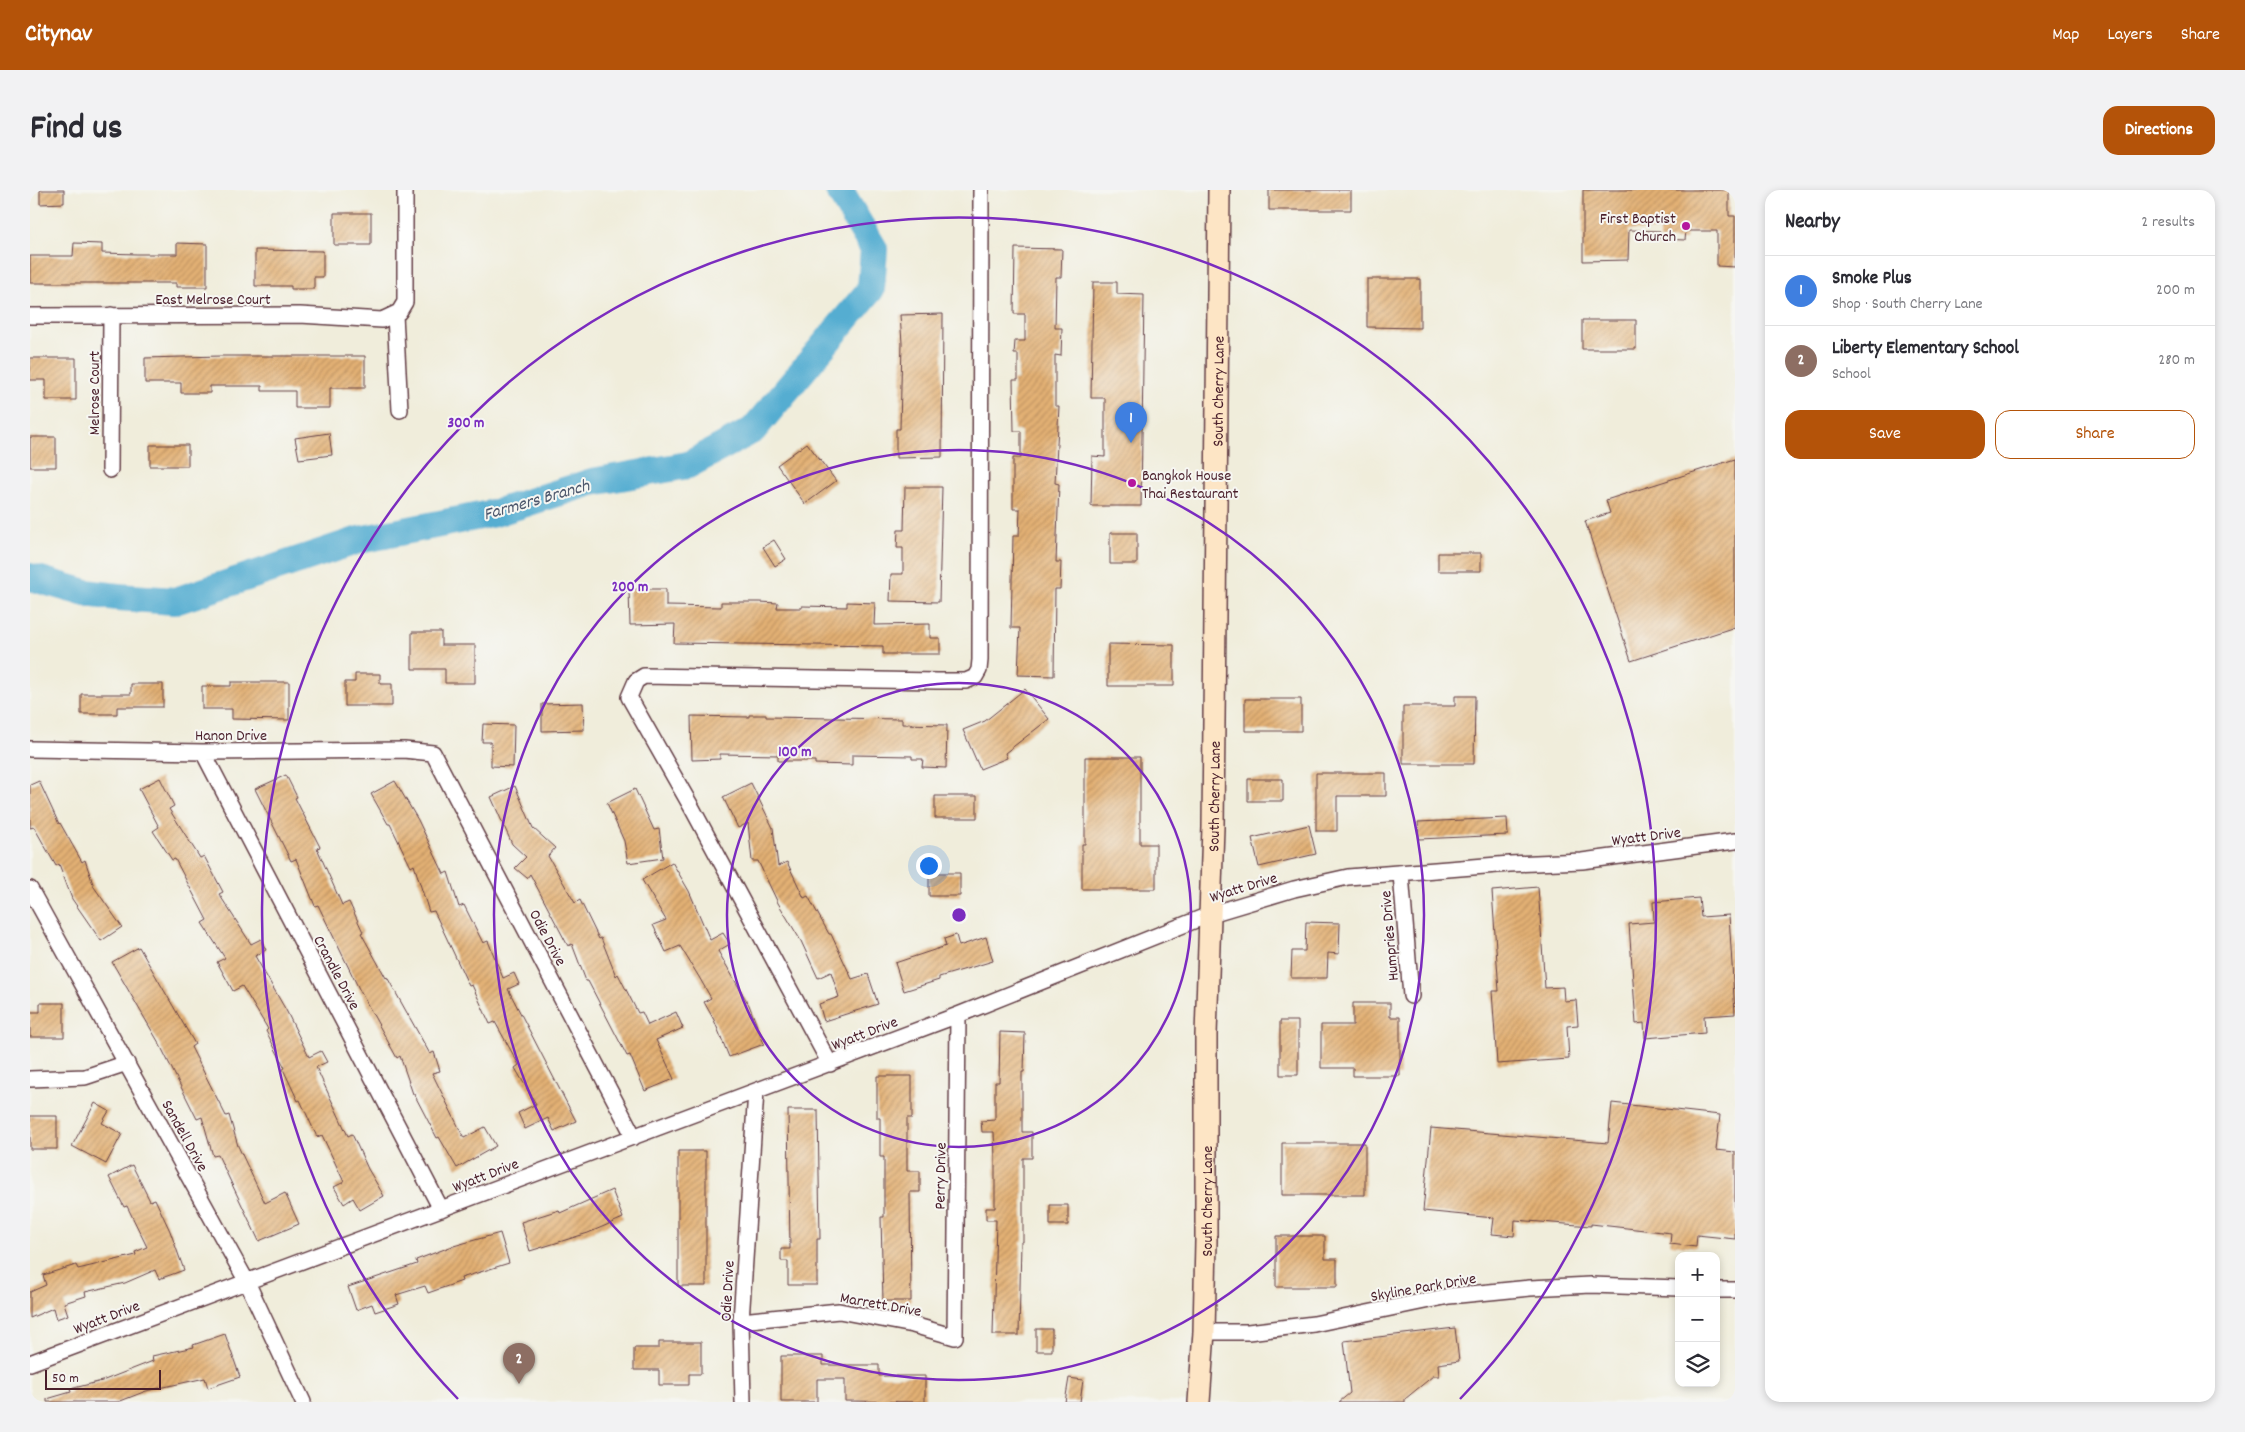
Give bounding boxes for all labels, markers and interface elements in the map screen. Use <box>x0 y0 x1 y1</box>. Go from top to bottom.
text: Citynav <box>25 18 92 52</box>
text: Map <box>2052 23 2079 48</box>
text: Layers <box>2107 23 2153 48</box>
text: Share <box>2181 23 2220 48</box>
text: Find us <box>30 105 122 155</box>
button: Directions <box>2103 106 2215 155</box>
place label: First Baptist Church <box>1600 208 1676 249</box>
text: Nearby <box>1785 208 1840 238</box>
text: 2 results <box>2141 211 2195 234</box>
marker: First Baptist Church <box>1680 220 1692 232</box>
text: Smoke Plus <box>1832 266 1912 293</box>
text: 1 <box>1799 279 1803 302</box>
text: 200 m <box>2156 279 2195 302</box>
street label: East Melrose Court <box>155 289 271 312</box>
text: Shop · South Cherry Lane <box>1832 293 1983 316</box>
street label: South Cherry Lane <box>1208 336 1232 447</box>
text: Liberty Elementary School <box>1832 336 2019 363</box>
text: 2 <box>1798 349 1805 372</box>
text: 280 m <box>2158 349 2195 372</box>
street label: Melrose Court <box>84 351 107 435</box>
text: School <box>1832 363 1871 386</box>
pin: 1 <box>1115 402 1147 443</box>
button: Save <box>1785 410 1985 459</box>
button: Share <box>1995 410 2195 459</box>
text: 300 m <box>448 413 484 435</box>
place label: Bangkok House Thai Restaurant <box>1142 465 1239 506</box>
water label: Farmers Branch <box>481 474 593 528</box>
marker: Bangkok House Thai Restaurant <box>1126 477 1138 489</box>
text: 200 m <box>612 577 648 599</box>
street label: Hanon Drive <box>195 725 267 748</box>
street label: South Cherry Lane <box>1203 741 1228 852</box>
text: 100 m <box>778 742 812 764</box>
street label: Wyatt Drive <box>1610 822 1682 853</box>
your location <box>916 853 942 879</box>
street label: Wyatt Drive <box>1207 867 1280 910</box>
street label: Humpries Drive <box>1375 890 1406 982</box>
street label: Odie Drive <box>522 906 571 971</box>
centre of rings <box>950 906 968 924</box>
street label: Crandle Drive <box>306 932 365 1015</box>
street label: Wyatt Drive <box>828 1011 901 1058</box>
street label: Sandell Drive <box>155 1096 213 1176</box>
street label: Perry Drive <box>929 1142 954 1210</box>
street label: South Cherry Lane <box>1197 1146 1220 1257</box>
street label: Wyatt Drive <box>449 1153 522 1200</box>
map controls <box>1675 1252 1720 1387</box>
button: + <box>1675 1252 1720 1297</box>
street label: Odie Drive <box>715 1260 742 1322</box>
street label: Skyline Park Drive <box>1369 1268 1478 1309</box>
street label: Marrett Drive <box>838 1287 923 1324</box>
street label: Wyatt Drive <box>70 1295 143 1342</box>
button: − <box>1675 1297 1720 1342</box>
button: layers <box>1675 1342 1720 1387</box>
pin: 2 <box>503 1343 535 1384</box>
scale bar <box>45 1367 161 1390</box>
text: 50 m <box>52 1369 79 1389</box>

